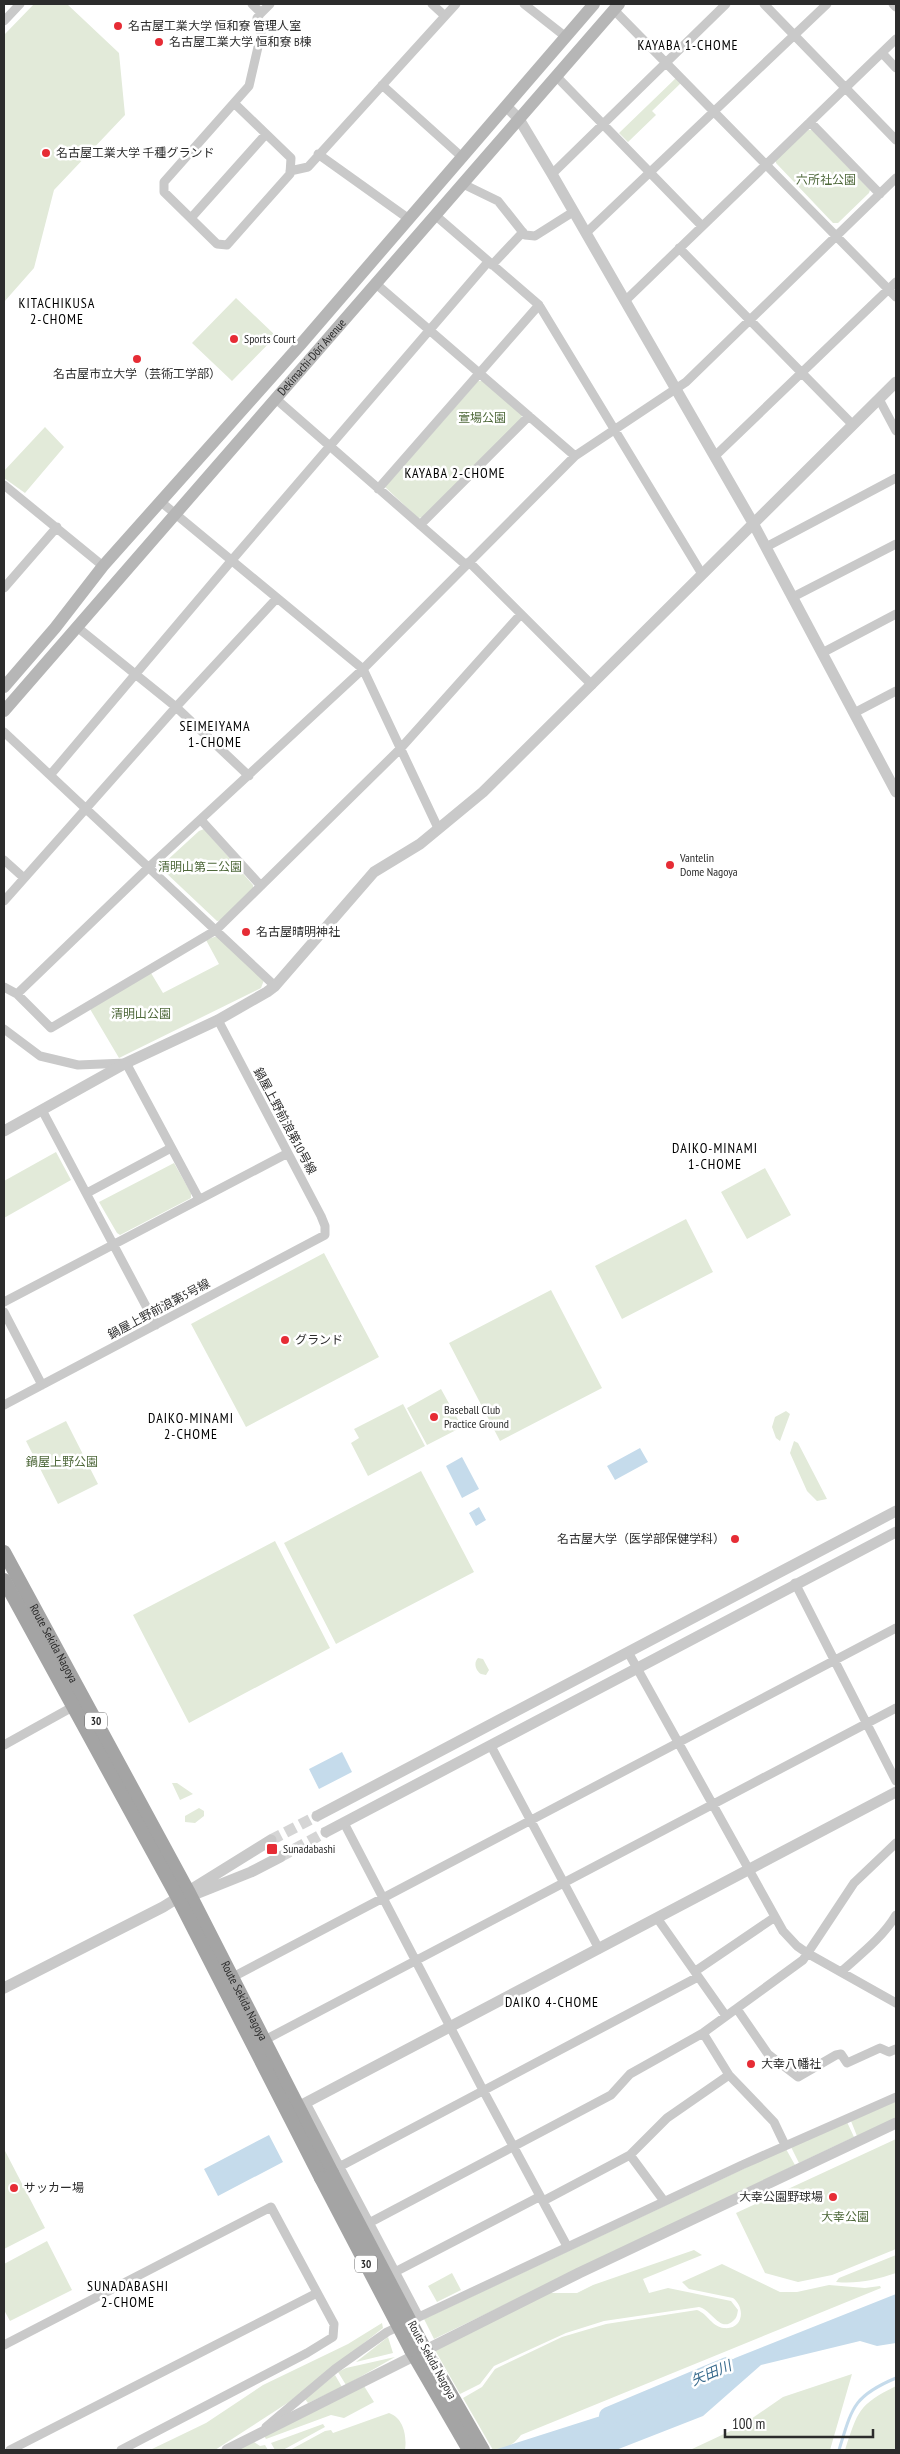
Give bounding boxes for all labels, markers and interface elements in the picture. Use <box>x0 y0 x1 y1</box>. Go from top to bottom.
place label: 名古屋工業大学 恒和寮 管理人室 <box>128 18 301 33</box>
marker: 名古屋工業大学 恒和寮 管理人室 <box>112 20 124 32</box>
place label: 名古屋工業大学 恒和寮 B棟 <box>169 34 312 49</box>
marker: 名古屋工業大学 恒和寮 B棟 <box>153 36 165 48</box>
district label: KAYABA 1-CHOME <box>637 36 739 54</box>
place label: 名古屋工業大学 千種グランド <box>56 145 215 160</box>
marker: 名古屋工業大学 千種グランド <box>40 147 52 159</box>
park label: 六所社公園 <box>796 172 856 187</box>
district label: KITACHIKUSA 2-CHOME <box>19 294 95 328</box>
street label: Dekimachi-Dōri Avenue <box>274 315 349 398</box>
place label: Sports Court <box>244 331 296 346</box>
marker: Sports Court <box>228 333 240 345</box>
marker: 名古屋市立大学（芸術工学部） <box>131 353 143 365</box>
place label: 名古屋市立大学（芸術工学部） <box>53 366 221 381</box>
park label: 萱場公園 <box>458 410 506 425</box>
district label: KAYABA 2-CHOME <box>404 464 506 482</box>
district label: SEIMEIYAMA 1-CHOME <box>179 717 251 751</box>
place label: Vantelin Dome Nagoya <box>679 850 738 879</box>
park label: 清明山第二公園 <box>158 859 242 874</box>
marker: Vantelin Dome Nagoya <box>664 859 676 871</box>
place label: 名古屋晴明神社 <box>256 924 340 939</box>
marker: 名古屋晴明神社 <box>240 926 252 938</box>
park label: 清明山公園 <box>111 1006 171 1021</box>
street label: 鍋屋上野前浪第10号線 <box>251 1065 320 1177</box>
district label: DAIKO-MINAMI 1-CHOME <box>672 1139 758 1173</box>
street label: 鍋屋上野前浪第5号線 <box>105 1275 212 1342</box>
place label: グランド <box>295 1332 343 1347</box>
marker: グランド <box>279 1334 291 1346</box>
place label: Baseball Club Practice Ground <box>444 1402 509 1431</box>
district label: DAIKO-MINAMI 2-CHOME <box>148 1409 234 1443</box>
marker: Baseball Club Practice Ground <box>428 1411 440 1423</box>
park label: 鍋屋上野公園 <box>26 1454 98 1469</box>
place label: 名古屋大学（医学部保健学科） <box>557 1531 725 1546</box>
marker: 名古屋大学（医学部保健学科） <box>729 1533 741 1545</box>
street label: Route Sekida Nagoya <box>27 1601 82 1685</box>
road number: 30 <box>85 1712 107 1730</box>
place label: Sunadabashi <box>283 1841 335 1856</box>
marker: Sunadabashi <box>265 1842 279 1856</box>
street label: Route Sekida Nagoya <box>218 1958 271 2043</box>
district label: DAIKO 4-CHOME <box>505 1993 599 2011</box>
place label: 大幸八幡社 <box>761 2056 821 2071</box>
marker: 大幸八幡社 <box>745 2058 757 2070</box>
place label: サッカー場 <box>24 2180 84 2195</box>
marker: サッカー場 <box>8 2182 20 2194</box>
place label: 大幸公園野球場 <box>739 2189 823 2204</box>
marker: 大幸公園野球場 <box>827 2191 839 2203</box>
park label: 大幸公園 <box>821 2209 869 2224</box>
road number: 30 <box>355 2256 377 2272</box>
district label: SUNADABASHI 2-CHOME <box>87 2277 169 2311</box>
street label: Route Sekida Nagoya <box>405 2318 460 2402</box>
water label: 矢田川 <box>688 2356 736 2389</box>
scale bar <box>725 2406 872 2438</box>
text: 100 m <box>732 2414 765 2433</box>

